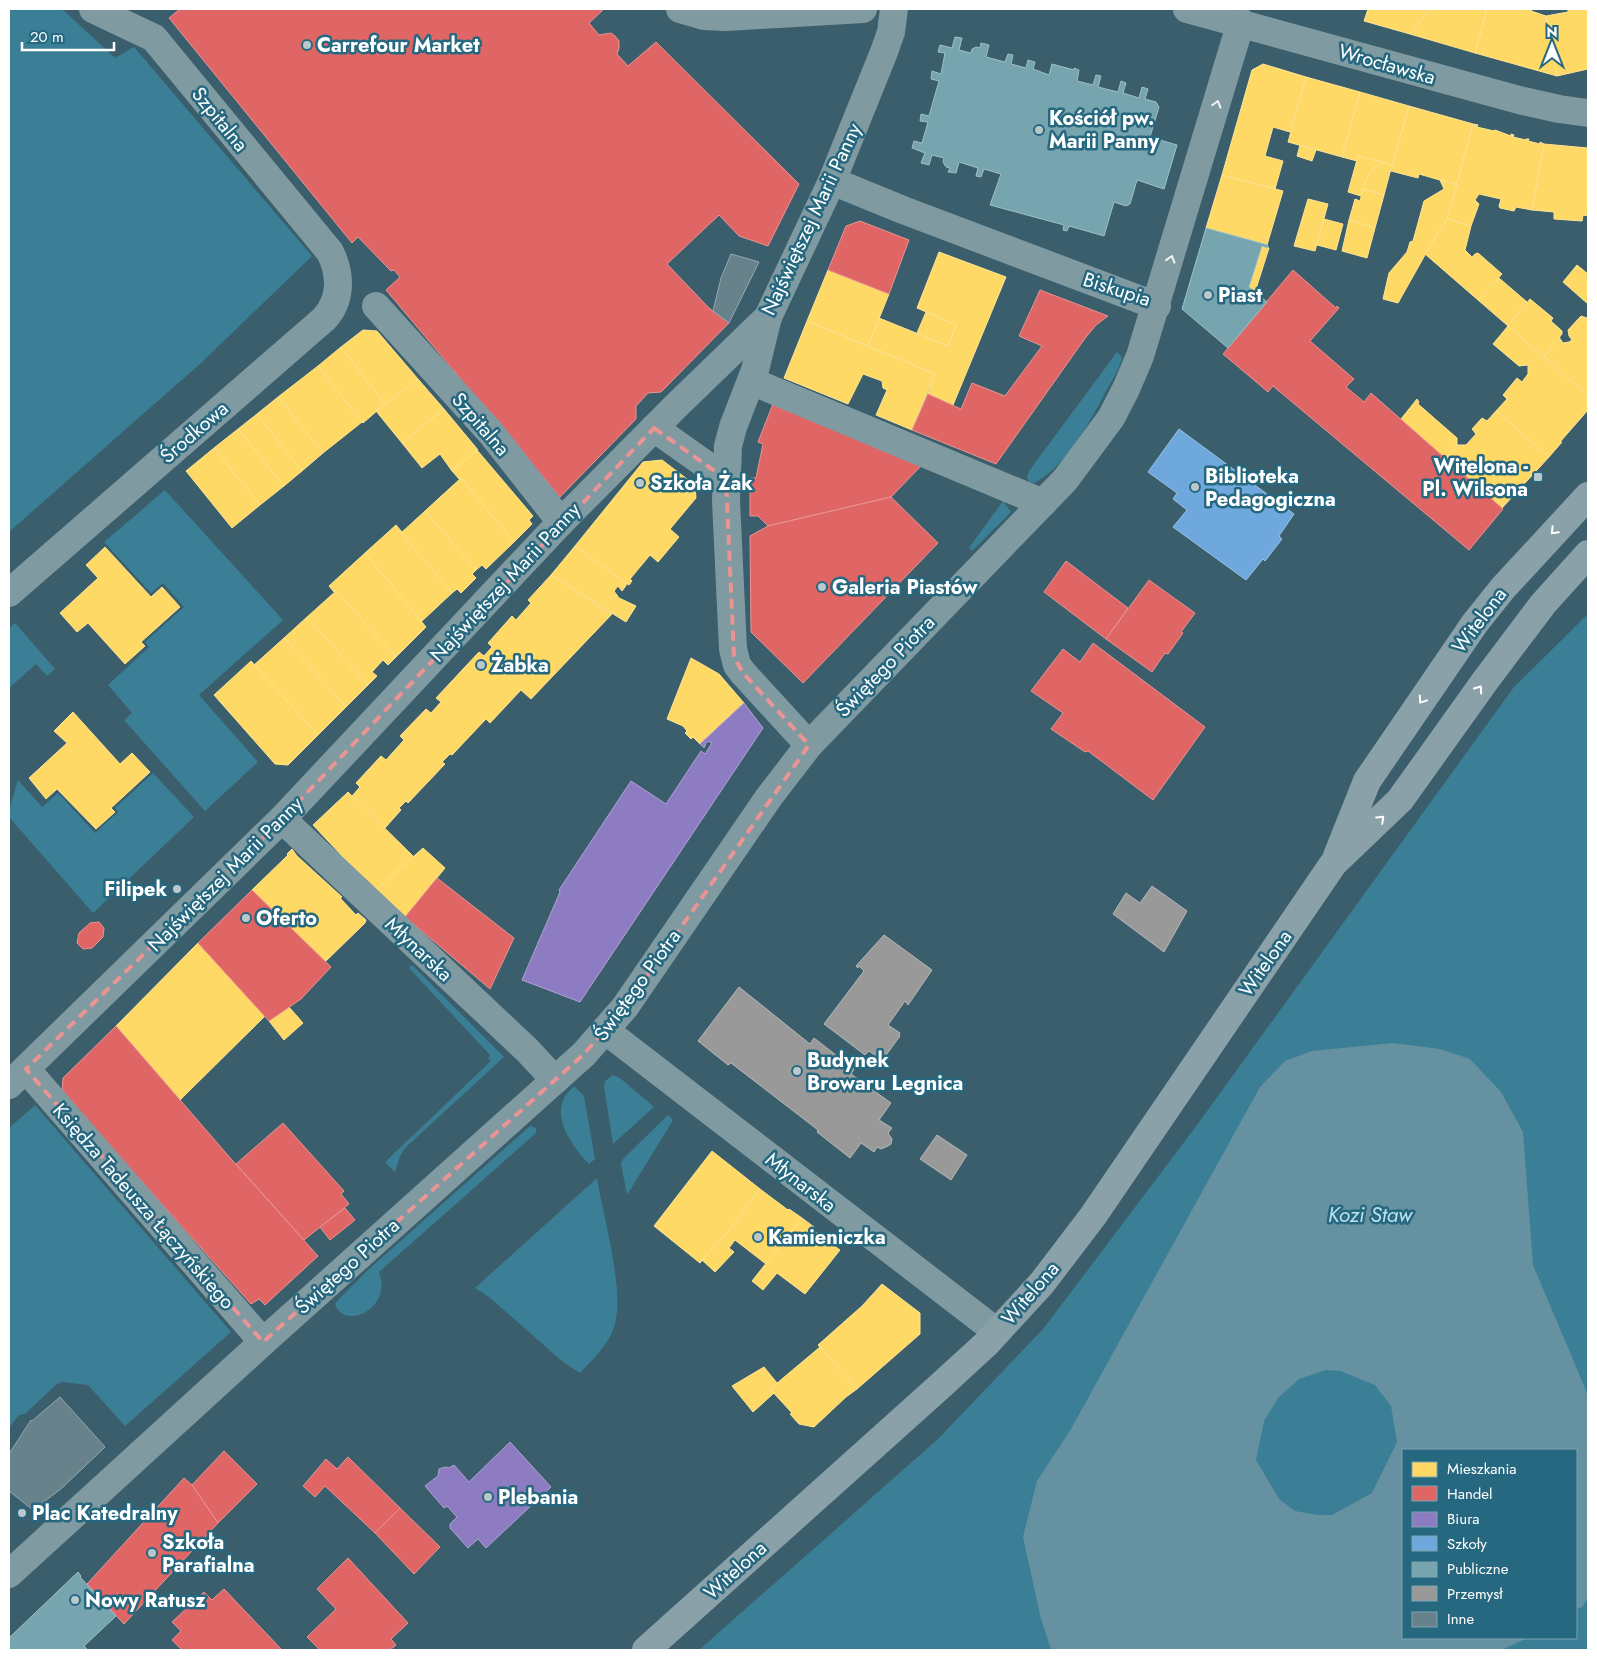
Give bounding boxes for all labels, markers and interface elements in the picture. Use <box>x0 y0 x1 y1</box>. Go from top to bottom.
scale bar <box>22 20 115 52</box>
north arrow <box>1527 20 1577 70</box>
text: N <box>1546 22 1558 42</box>
text: 20 m <box>30 26 64 48</box>
place label: Carrefour Market <box>317 31 480 60</box>
street label: Wrocławska <box>1335 37 1439 92</box>
marker: Carrefour Market <box>301 39 313 51</box>
street label: Szpitalna <box>184 81 255 158</box>
one-way arrow <box>1211 99 1222 108</box>
place label: Kościół pw. Marii Panny <box>1049 104 1159 156</box>
street label: Najświętszej Marii Panny <box>754 118 869 320</box>
marker: Kościół pw. Marii Panny <box>1033 124 1045 136</box>
one-way arrow <box>1165 256 1175 264</box>
street label: Biskupia <box>1079 265 1154 314</box>
place label: Piast <box>1218 281 1263 310</box>
marker: Piast <box>1202 289 1214 301</box>
street label: Szpitalna <box>445 386 516 462</box>
street label: Środkowa <box>154 394 235 470</box>
place label: Witelona - Pl. Wilsona <box>1422 452 1529 504</box>
place label: Biblioteka Pedagogiczna <box>1205 462 1336 514</box>
place label: Szkoła Żak <box>650 469 753 498</box>
marker: Witelona - Pl. Wilsona <box>1532 471 1544 483</box>
marker: Szkoła Żak <box>634 477 646 489</box>
marker: Biblioteka Pedagogiczna <box>1189 481 1201 493</box>
street label: Najświętszej Marii Panny <box>423 496 587 669</box>
one-way arrow <box>1551 525 1560 534</box>
place label: Galeria Piastów <box>832 573 978 602</box>
marker: Galeria Piastów <box>816 581 828 593</box>
street label: Witelona <box>1445 581 1514 659</box>
street label: Świętego Piotra <box>829 609 942 724</box>
place label: Żabka <box>491 651 549 680</box>
marker: Żabka <box>475 659 487 671</box>
one-way arrow <box>1473 686 1482 695</box>
one-way arrow <box>1419 695 1429 704</box>
street label: Najświętszej Marii Panny <box>141 790 310 959</box>
one-way arrow <box>1375 815 1384 824</box>
place label: Filipek <box>104 875 167 904</box>
marker: Filipek <box>171 883 183 895</box>
place label: Oferto <box>256 904 317 933</box>
street label: Młynarska <box>378 910 459 988</box>
marker: Oferto <box>240 912 252 924</box>
street label: Świętego Piotra <box>587 923 688 1047</box>
street label: Witelona <box>1232 924 1299 1003</box>
place label: Budynek Browaru Legnica <box>807 1046 963 1098</box>
marker: Budynek Browaru Legnica <box>791 1065 803 1077</box>
street label: Księdza Tadeusza Łączyńskiego <box>46 1097 241 1316</box>
street label: Młynarska <box>759 1145 842 1219</box>
water label: Kozi Staw <box>1328 1200 1413 1230</box>
street label: Świętego Piotra <box>289 1211 406 1321</box>
place label: Kamieniczka <box>768 1223 886 1252</box>
marker: Kamieniczka <box>752 1231 764 1243</box>
street label: Witelona <box>995 1255 1066 1331</box>
legend <box>1402 1449 1577 1639</box>
text: Mieszkania <box>1447 1458 1517 1480</box>
place label: Plebania <box>498 1483 578 1512</box>
text: Handel <box>1447 1483 1493 1505</box>
marker: Plebania <box>482 1491 494 1503</box>
place label: Plac Katedralny <box>32 1499 178 1528</box>
marker: Plac Katedralny <box>16 1507 28 1519</box>
text: Biura <box>1447 1508 1480 1530</box>
place label: Szkoła Parafialna <box>162 1528 255 1580</box>
text: Szkoły <box>1447 1533 1487 1555</box>
street label: Witelona <box>697 1534 773 1606</box>
marker: Szkoła Parafialna <box>146 1547 158 1559</box>
text: Publiczne <box>1447 1558 1509 1580</box>
text: Przemysł <box>1447 1583 1503 1605</box>
place label: Nowy Ratusz <box>85 1586 206 1615</box>
marker: Nowy Ratusz <box>69 1594 81 1606</box>
text: Inne <box>1447 1608 1474 1630</box>

